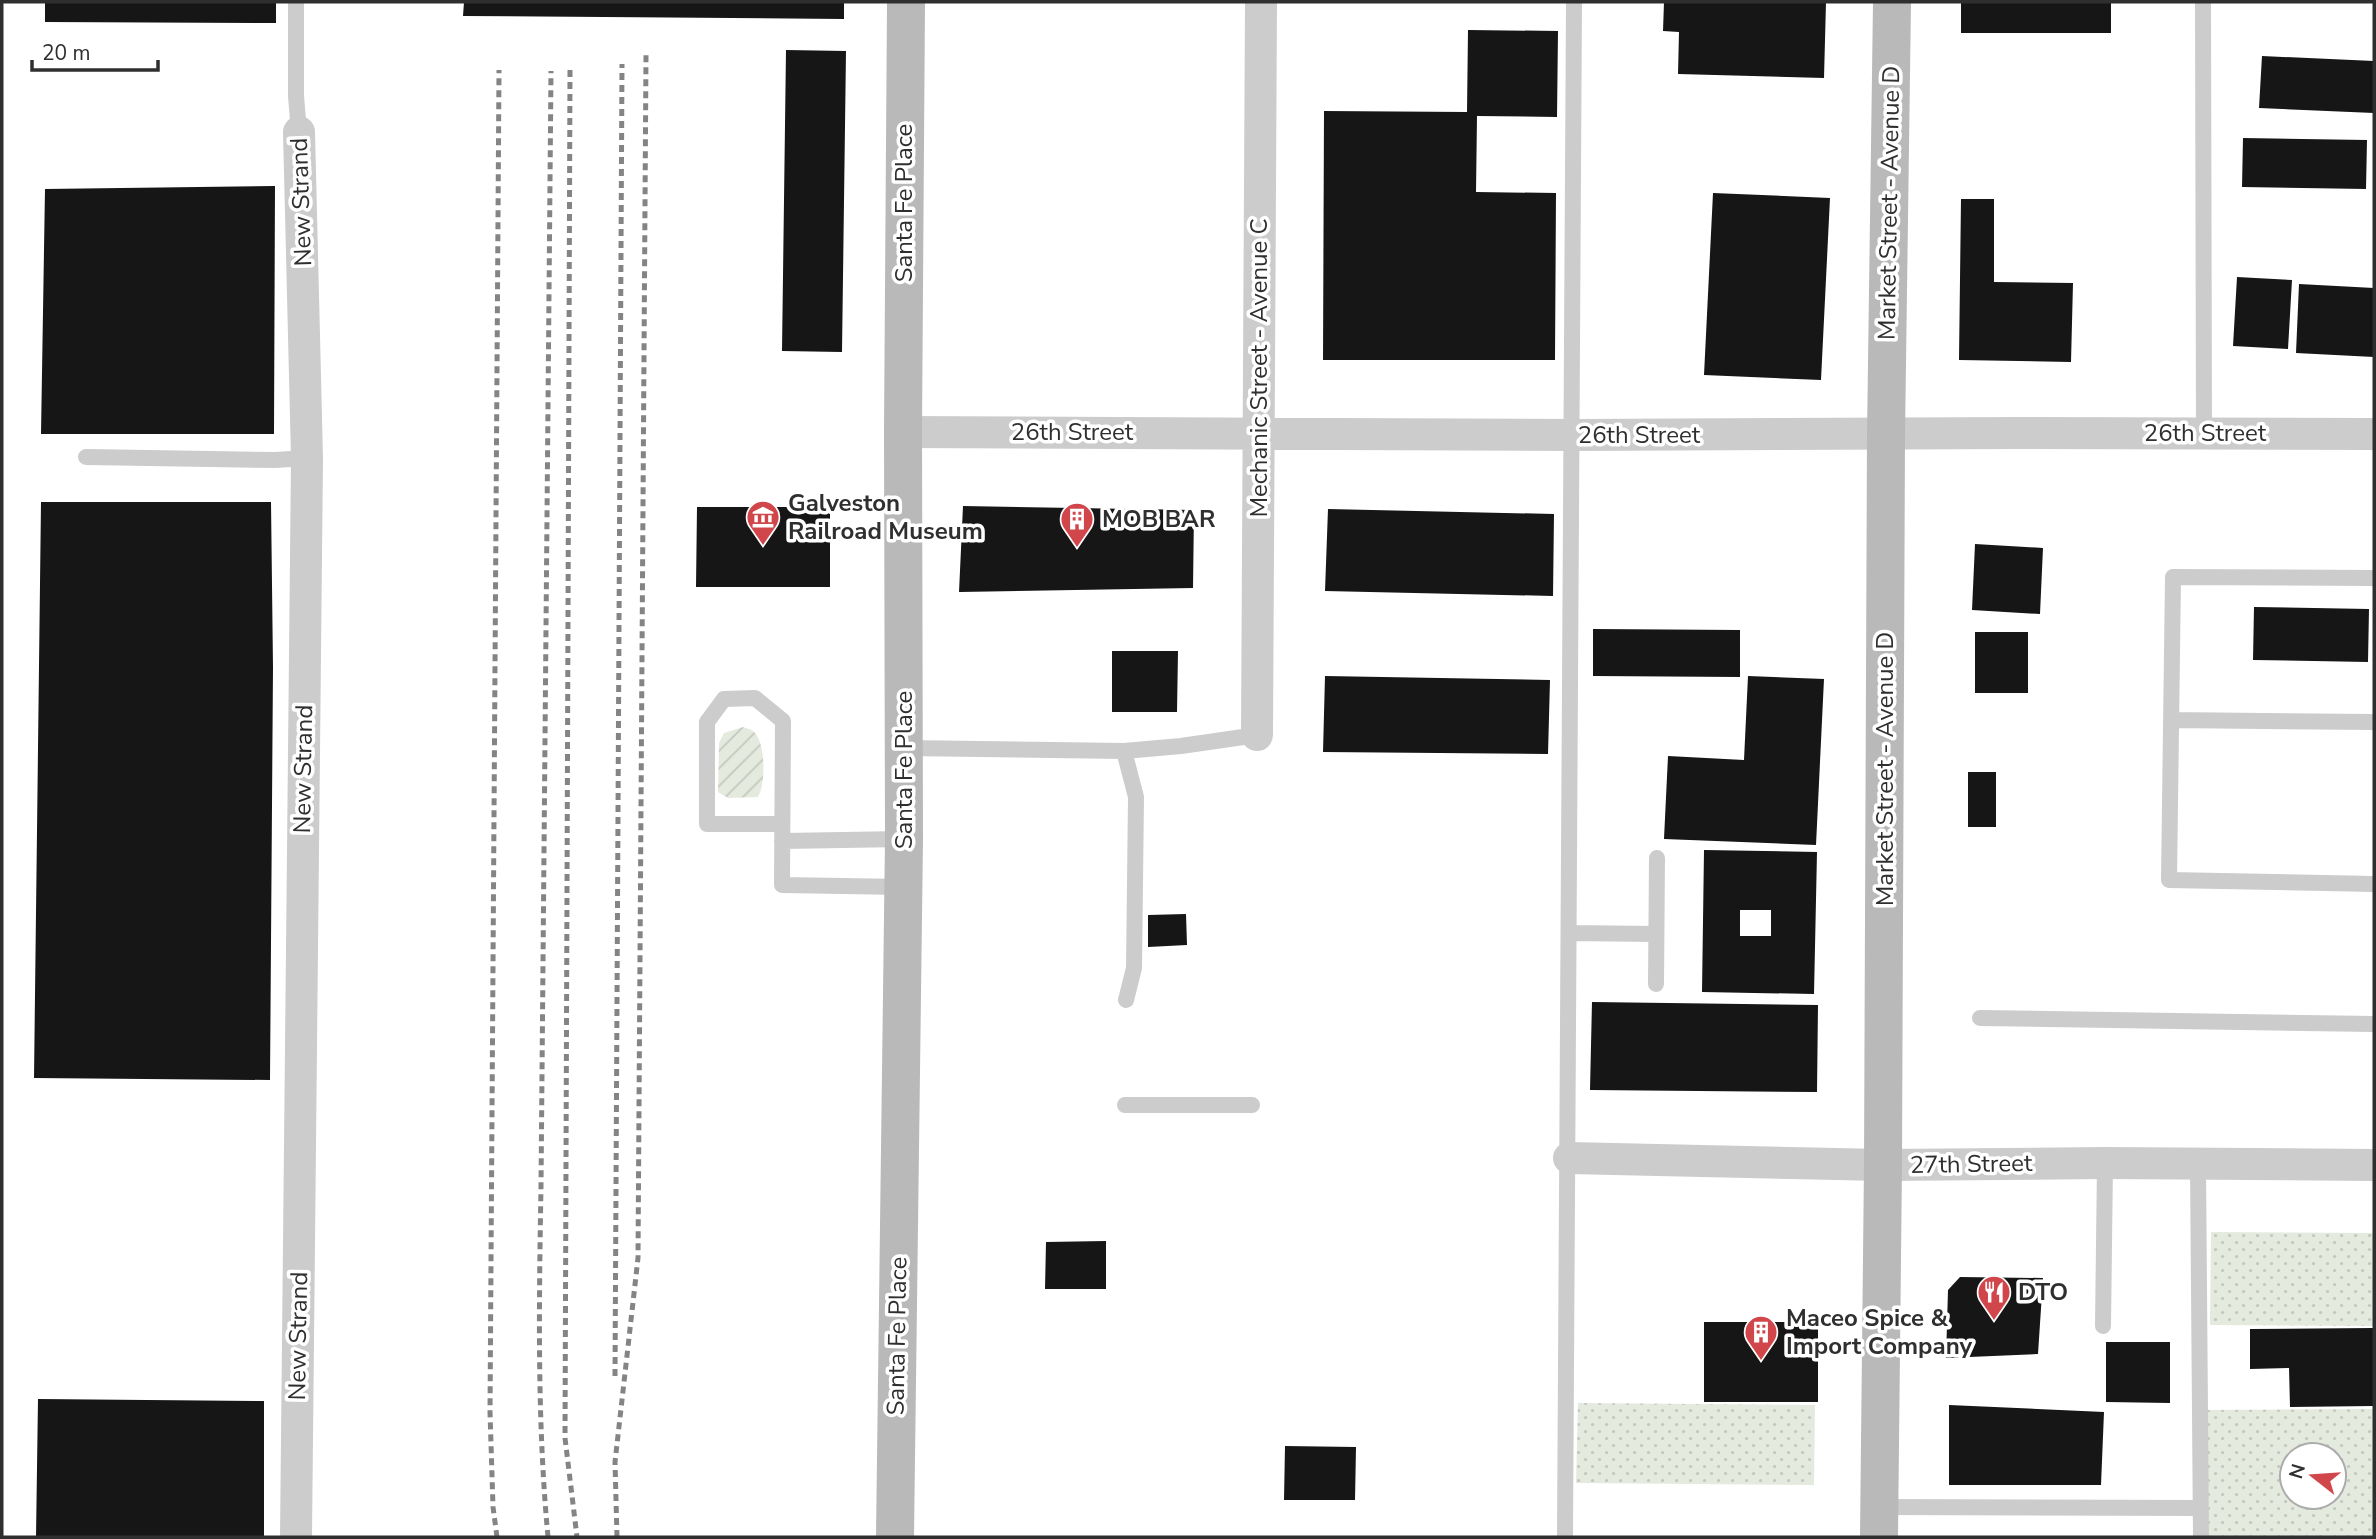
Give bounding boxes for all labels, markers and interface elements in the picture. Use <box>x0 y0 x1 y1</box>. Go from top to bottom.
scale bar <box>32 28 158 72</box>
text: 20 m <box>42 39 91 67</box>
street label: Market Street - Avenue D <box>1871 65 1907 341</box>
street label: Santa Fe Place <box>888 124 920 282</box>
street label: New Strand <box>283 137 319 267</box>
street label: Mechanic Street - Avenue C <box>1243 218 1275 518</box>
street label: 26th Street <box>1011 416 1134 448</box>
street label: 26th Street <box>2144 417 2267 449</box>
street label: 26th Street <box>1578 419 1701 451</box>
place label: Galveston Railroad Museum <box>788 487 983 547</box>
museum icon: Galveston Railroad Museum <box>744 498 782 547</box>
building icon: MOB BAR <box>1058 500 1096 549</box>
place label: MOB BAR <box>1102 503 1216 535</box>
street label: Market Street - Avenue D <box>1869 632 1901 906</box>
street label: Santa Fe Place <box>888 691 920 849</box>
street label: New Strand <box>286 704 320 834</box>
street label: 27th Street <box>1909 1147 2033 1181</box>
street label: Santa Fe Place <box>880 1256 914 1416</box>
street label: New Strand <box>281 1271 315 1401</box>
restaurant icon: DTO <box>1975 1273 2013 1322</box>
place label: DTO <box>2018 1276 2068 1308</box>
place label: Maceo Spice & Import Company <box>1786 1302 1973 1362</box>
building icon: Maceo Spice & Import Company <box>1742 1313 1780 1362</box>
north arrow <box>2278 1441 2348 1511</box>
text: N <box>2283 1461 2312 1482</box>

